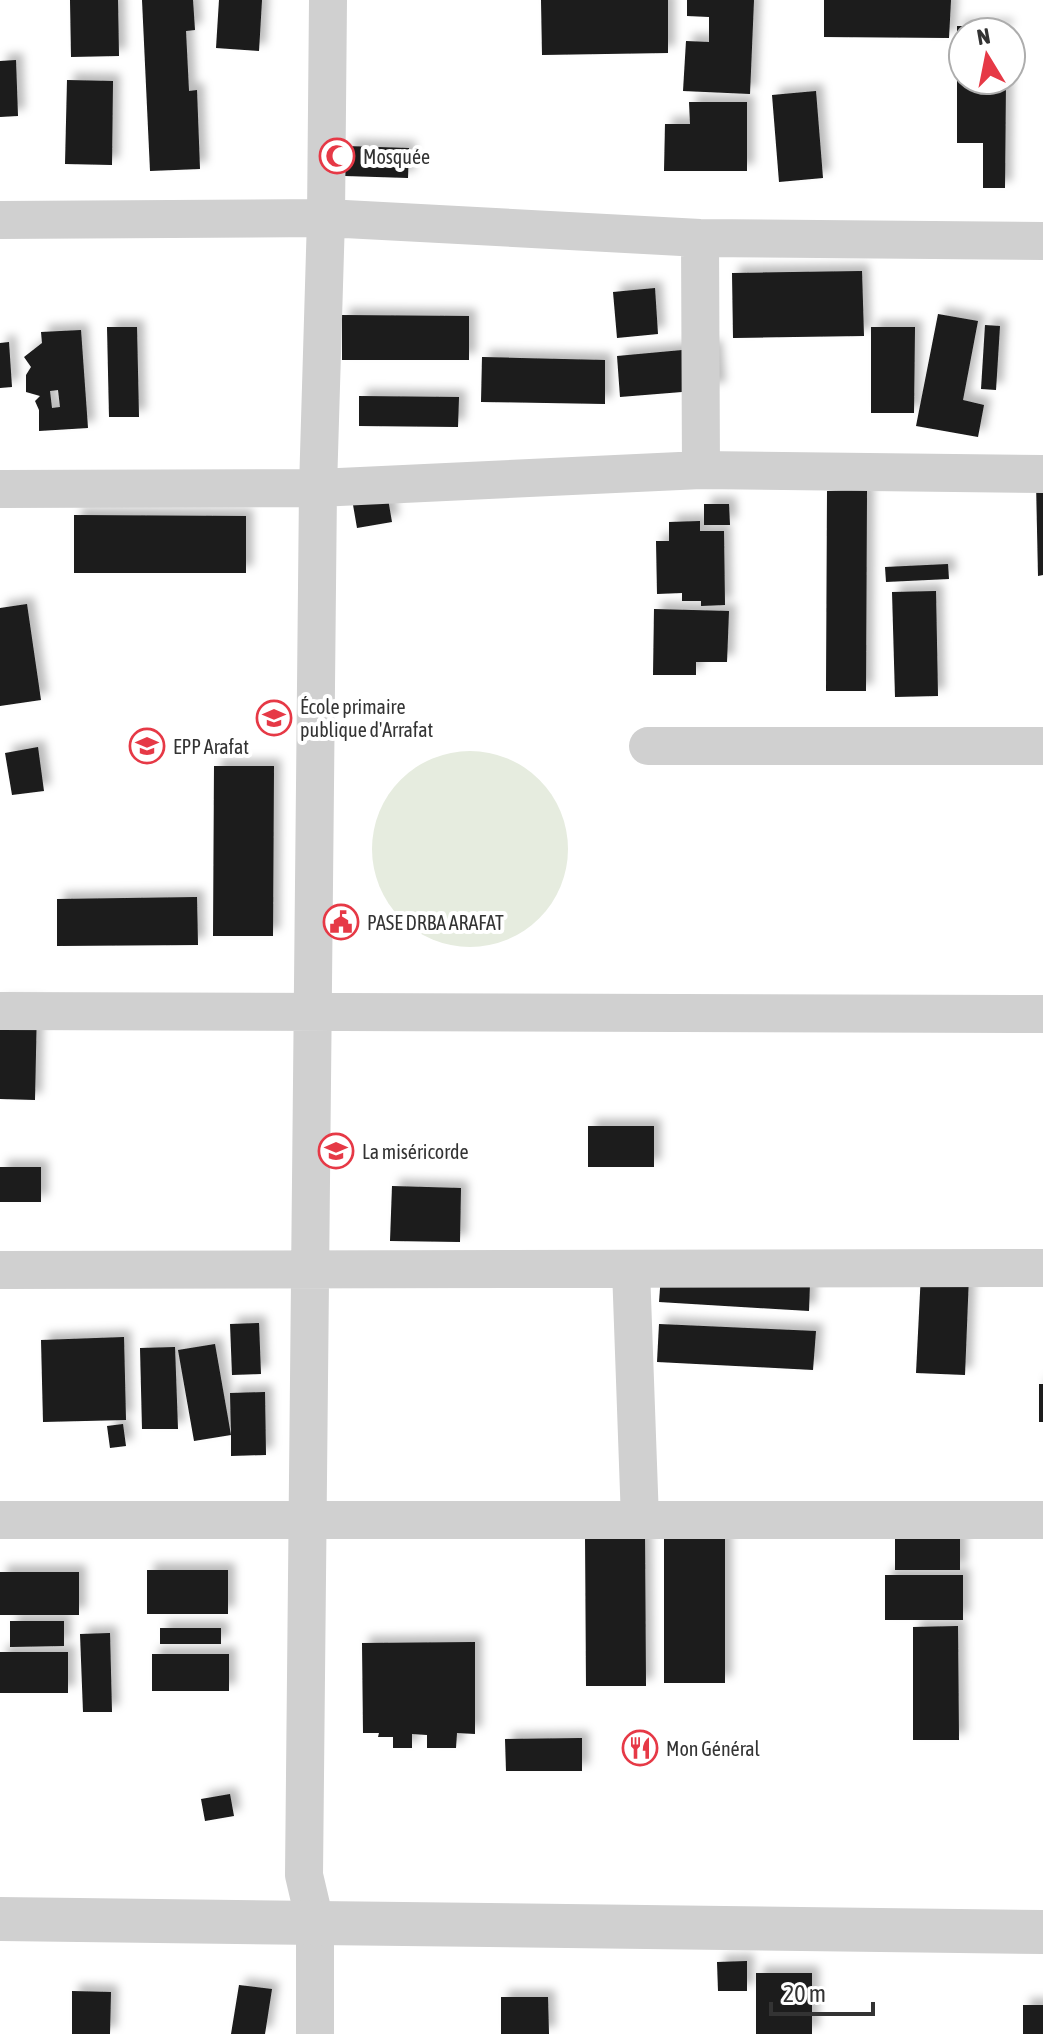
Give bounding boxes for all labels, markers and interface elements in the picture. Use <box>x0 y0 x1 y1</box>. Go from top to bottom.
north arrow <box>947 16 1027 96</box>
text: N <box>975 22 992 50</box>
mosque icon: Mosquée <box>318 137 356 175</box>
place label: Mosquée <box>363 145 430 168</box>
place label: École primaire publique d'Arrafat <box>300 695 434 741</box>
school or university icon: École primaire publique d'Arrafat <box>255 699 293 737</box>
school or university icon: EPP Arafat <box>128 727 166 765</box>
place label: EPP Arafat <box>173 735 249 758</box>
public building icon: PASE DRBA ARAFAT <box>322 903 360 941</box>
place label: PASE DRBA ARAFAT <box>367 911 504 934</box>
school or university icon: La miséricorde <box>317 1132 355 1170</box>
place label: La miséricorde <box>362 1140 469 1163</box>
restaurant icon: Mon Général <box>621 1729 659 1767</box>
place label: Mon Général <box>666 1737 760 1760</box>
scale bar <box>771 1966 873 2016</box>
text: 20 m <box>783 1980 826 2007</box>

